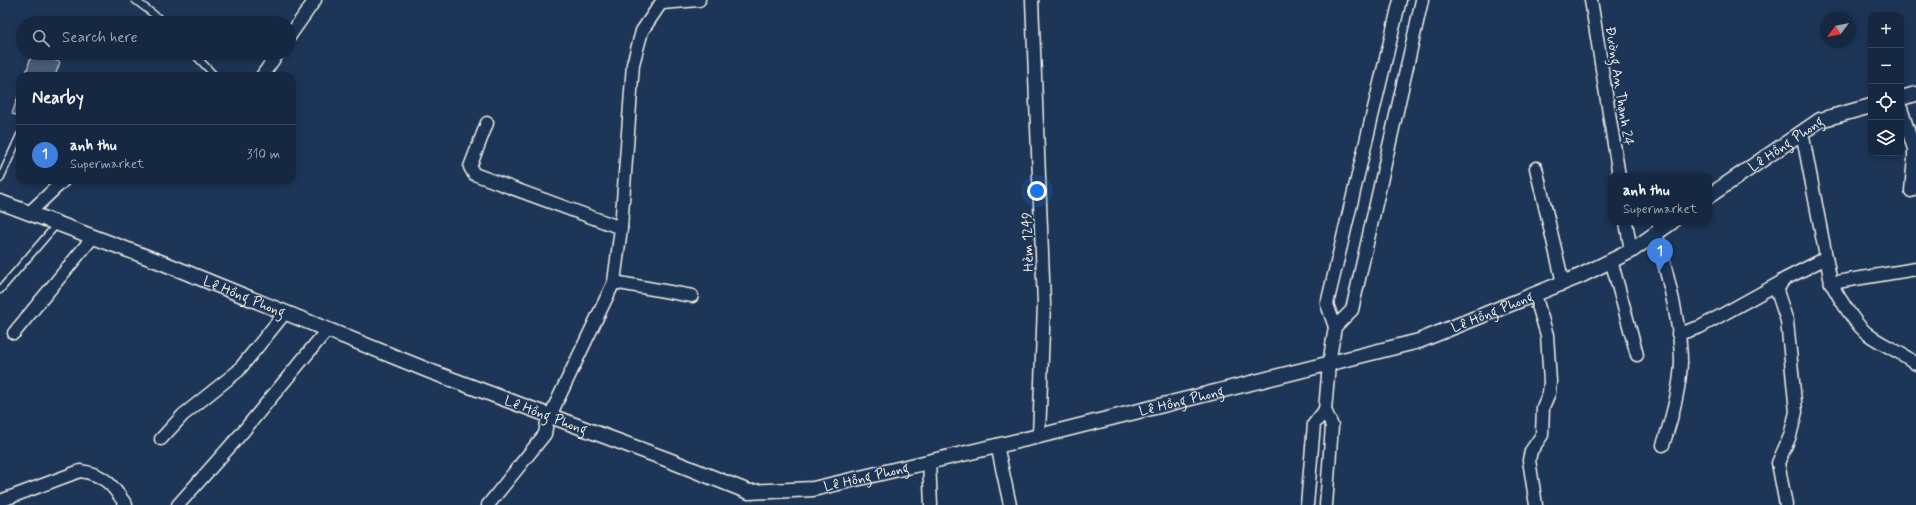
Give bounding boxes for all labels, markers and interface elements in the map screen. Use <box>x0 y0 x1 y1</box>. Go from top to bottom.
north arrow <box>1820 12 1856 48</box>
map controls <box>1868 12 1904 156</box>
button: + <box>1868 12 1904 48</box>
search box <box>16 16 296 60</box>
street label: Đường An Thạnh 24 <box>1599 25 1637 148</box>
icon: search <box>30 27 52 49</box>
text: Search here <box>62 28 138 48</box>
button: − <box>1868 48 1904 84</box>
button: locate <box>1868 84 1904 120</box>
text: Nearby <box>32 87 84 109</box>
street label: Lê Hồng Phong <box>1745 112 1828 176</box>
button: layers <box>1868 120 1904 156</box>
text: anh thu <box>70 136 117 156</box>
text: 1 <box>42 146 48 163</box>
text: 310 m <box>247 146 280 163</box>
text: Supermarket <box>70 156 144 173</box>
popup <box>1608 173 1712 225</box>
your location <box>1027 181 1047 201</box>
text: anh thu <box>1623 181 1669 201</box>
text: Supermarket <box>1623 201 1697 218</box>
street label: Hẻm 1249 <box>1018 212 1038 272</box>
pin: 1 <box>1647 238 1673 271</box>
street label: Lê Hồng Phong <box>200 272 288 324</box>
street label: Lê Hồng Phong <box>1449 288 1537 337</box>
street label: Lê Hồng Phong <box>1137 382 1226 421</box>
street label: Lê Hồng Phong <box>502 392 590 441</box>
street label: Lê Hồng Phong <box>822 459 911 496</box>

